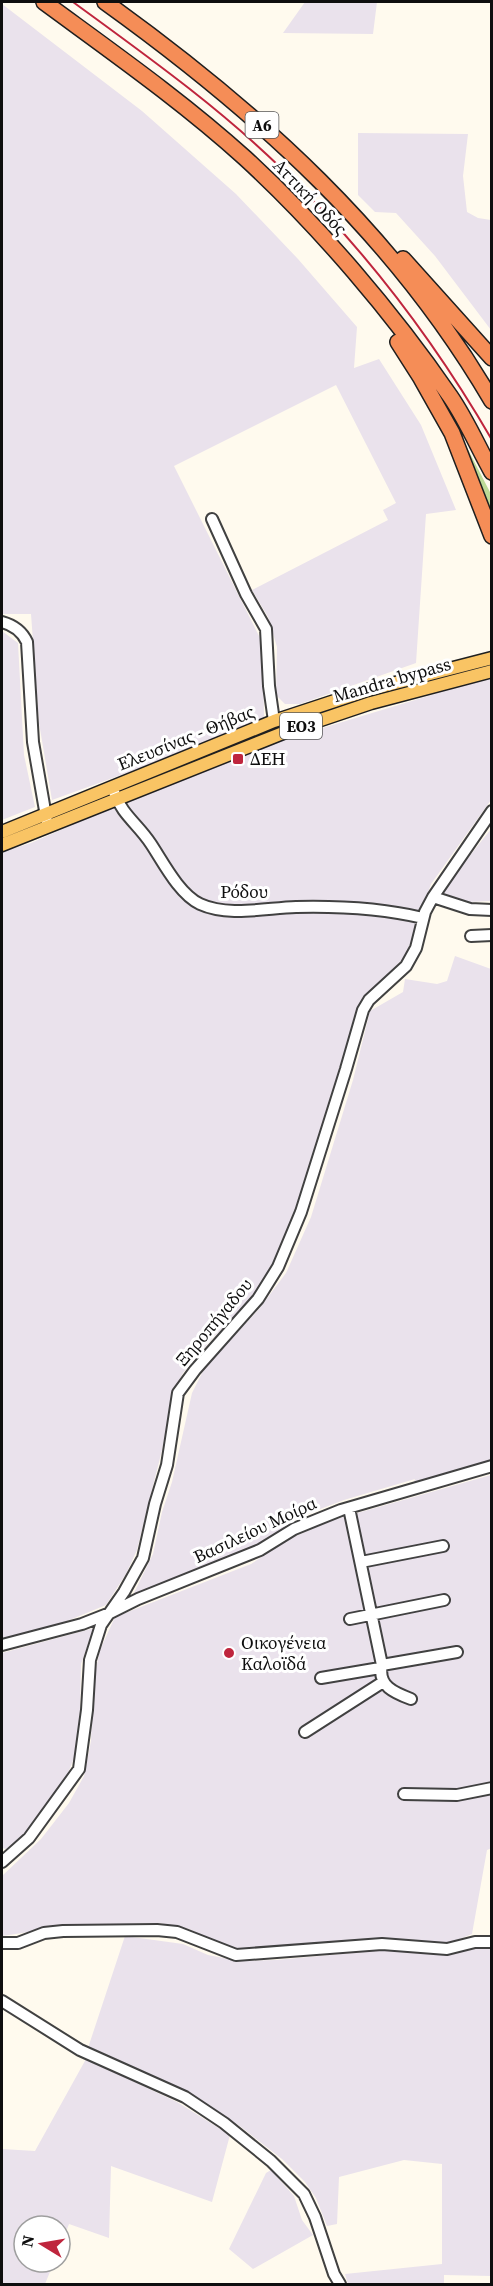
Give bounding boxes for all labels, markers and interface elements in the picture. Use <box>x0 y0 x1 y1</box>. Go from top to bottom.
road number: Α6 <box>246 112 278 138</box>
street label: Αττική Οδός <box>268 153 353 240</box>
street label: Mandra bypass <box>330 651 454 708</box>
street label: Ελευσίνας - Θήβας <box>114 699 258 776</box>
road number: ΕΟ3 <box>280 713 322 739</box>
place label: ΔΕΗ <box>250 746 286 771</box>
marker: ΔΕΗ <box>231 752 245 766</box>
street label: Ρόδου <box>220 879 268 904</box>
street label: Ξηροπήγαδου <box>170 1273 258 1371</box>
street label: Βασιλείου Μοίρα <box>189 1490 320 1569</box>
place label: Οικογένεια Καλοϊδά <box>241 1630 326 1676</box>
marker: Οικογένεια Καλοϊδά <box>222 1646 236 1660</box>
north arrow <box>12 2214 72 2274</box>
text: N <box>15 2233 39 2249</box>

